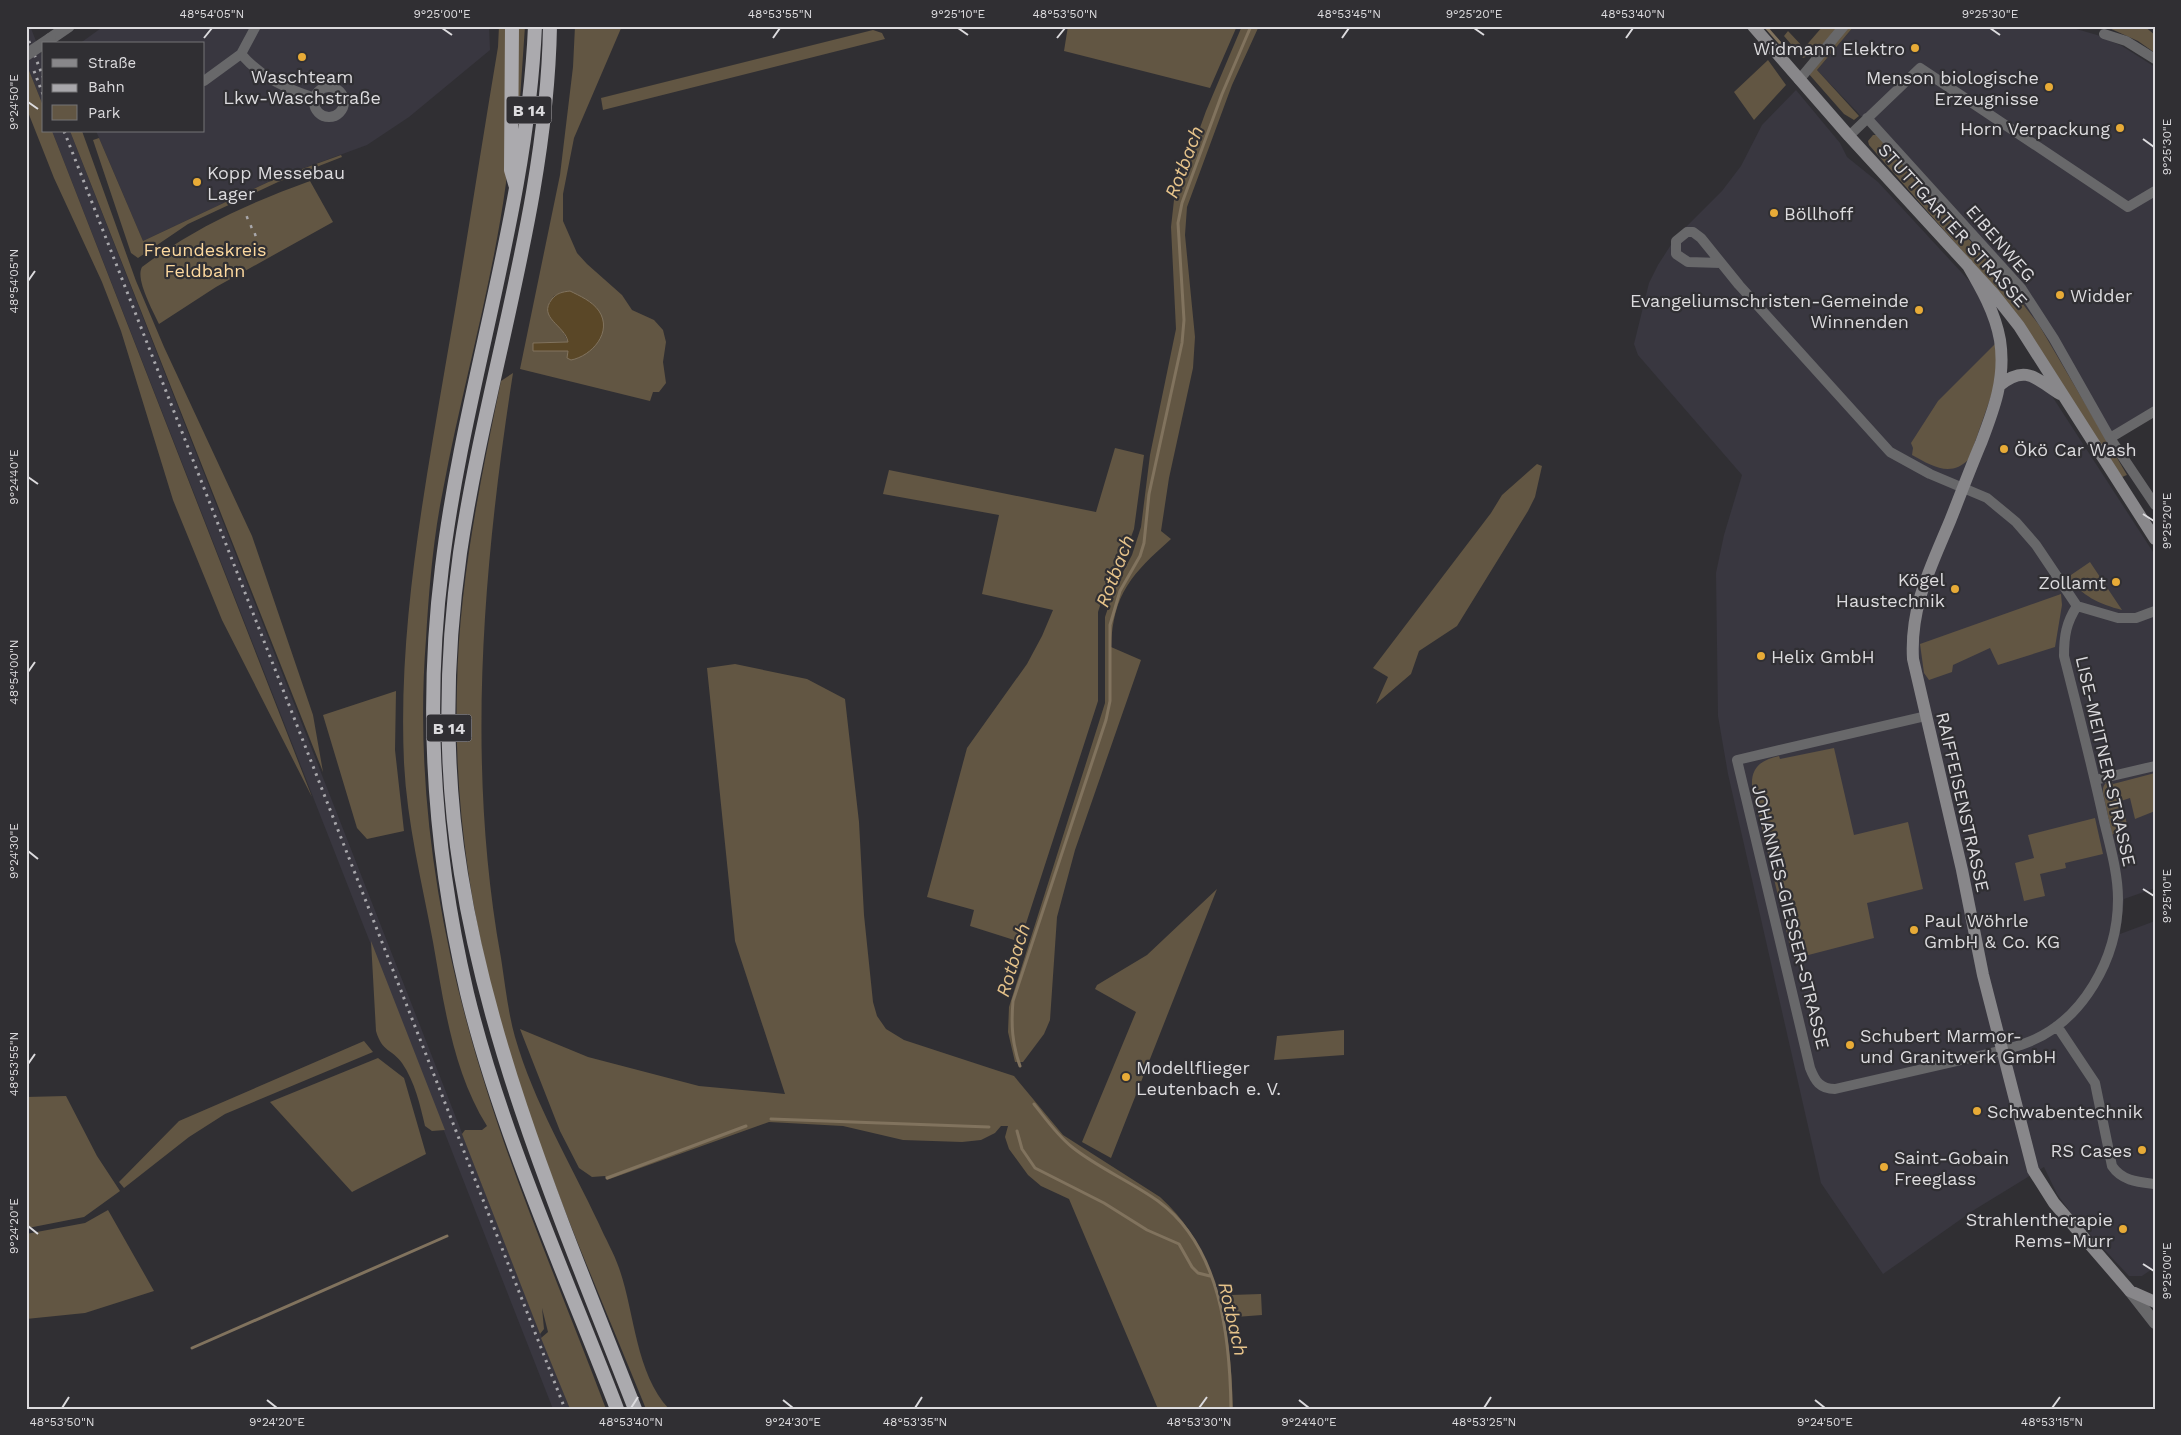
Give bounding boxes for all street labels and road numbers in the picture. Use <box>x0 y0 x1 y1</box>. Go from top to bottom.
road number: B 14 <box>506 96 552 124</box>
street label: STUTTGARTER STRASSE <box>1874 139 2032 311</box>
street label: EIBENWEG <box>1962 200 2040 286</box>
street label: LISE-MEITNER-STRASSE <box>2072 654 2140 868</box>
street label: RAIFFEISENSTRASSE <box>1932 710 1994 894</box>
road number: B 14 <box>426 714 472 741</box>
street label: JOHANNES-GIESSER-STRASSE <box>1748 783 1834 1051</box>

